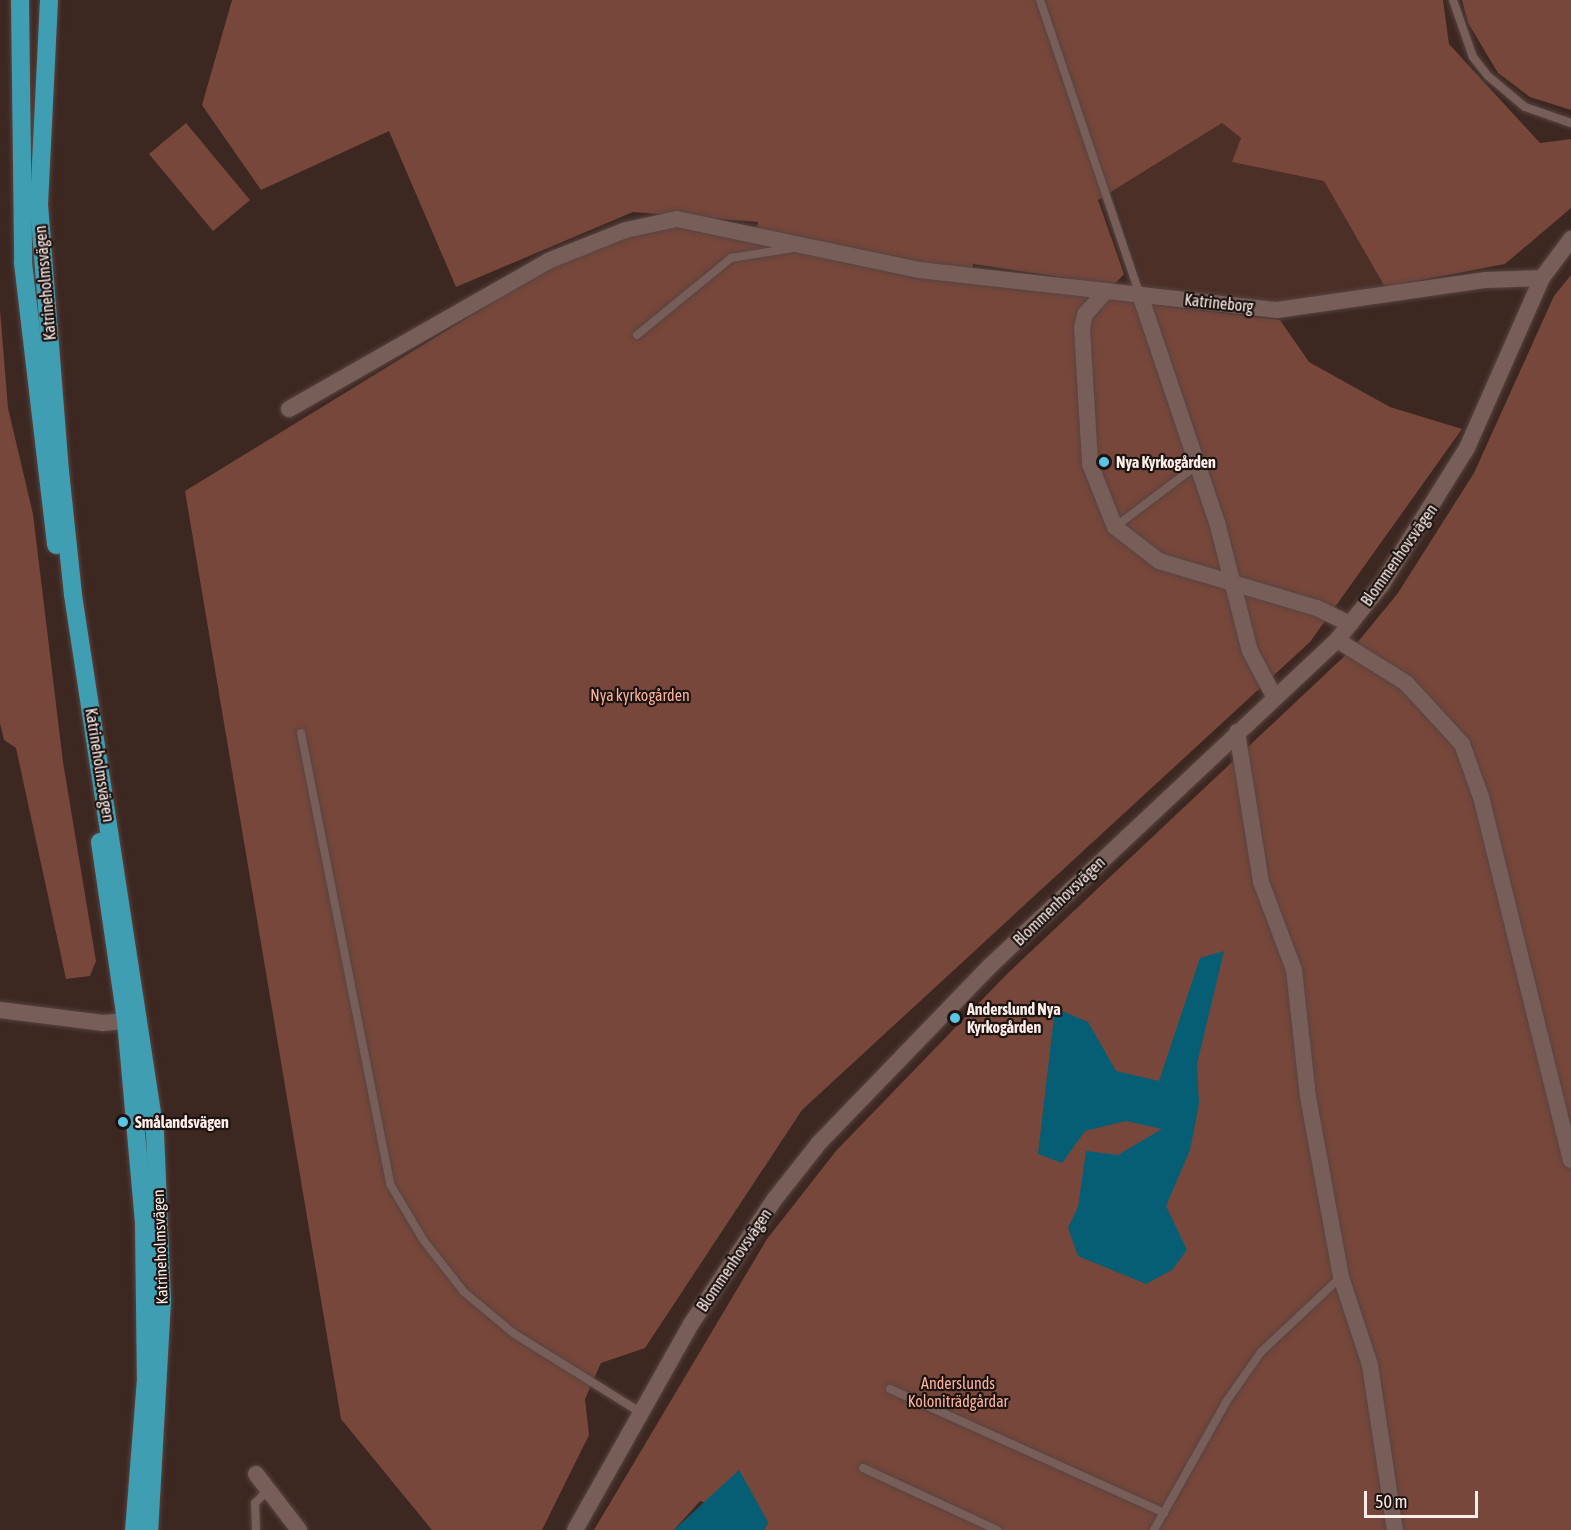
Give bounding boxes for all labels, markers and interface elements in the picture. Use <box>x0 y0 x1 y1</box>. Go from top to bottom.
street label: Katrineholmsvägen <box>30 225 60 341</box>
street label: Katrineborg <box>1184 290 1254 316</box>
place label: Nya Kyrkogården <box>1116 452 1216 472</box>
marker: Nya Kyrkogården <box>1097 455 1111 469</box>
street label: Blommenhovsvägen <box>1357 500 1441 610</box>
park label: Nya kyrkogården <box>590 685 690 705</box>
street label: Katrineholmsvägen <box>82 707 118 823</box>
street label: Blommenhovsvägen <box>1009 852 1109 950</box>
place label: Anderslund Nya Kyrkogården <box>967 999 1061 1037</box>
marker: Anderslund Nya Kyrkogården <box>948 1011 962 1025</box>
place label: Smålandsvägen <box>135 1112 229 1132</box>
marker: Smålandsvägen <box>116 1115 130 1129</box>
street label: Katrineholmsvägen <box>148 1189 172 1305</box>
street label: Blommenhovsvägen <box>692 1205 776 1315</box>
park label: Anderslunds Koloniträdgårdar <box>908 1373 1008 1411</box>
scale bar <box>1367 1479 1481 1517</box>
text: 50 m <box>1375 1491 1407 1512</box>

